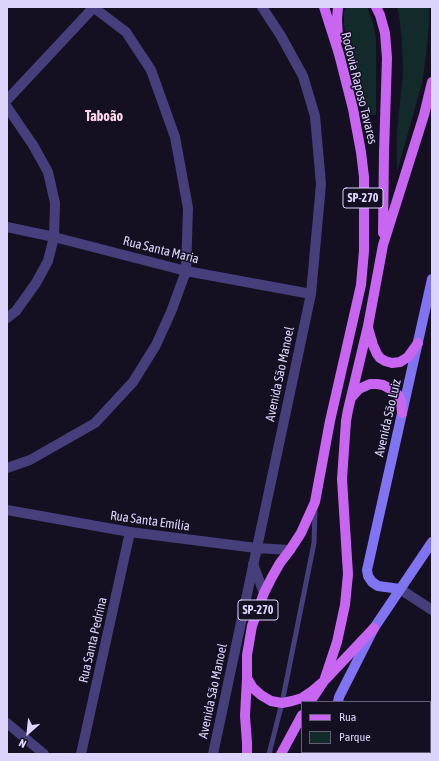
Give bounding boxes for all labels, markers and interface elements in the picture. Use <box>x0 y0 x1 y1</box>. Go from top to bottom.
street label: Rodovia Raposo Tavares <box>338 30 380 146</box>
district label: Taboão <box>85 109 123 125</box>
road number: SP-270 <box>343 188 383 208</box>
street label: Rua Santa Maria <box>121 233 201 267</box>
street label: Avenida São Manoel <box>262 325 298 423</box>
street label: Avenida São Luiz <box>371 378 405 458</box>
street label: Rua Santa Emília <box>109 508 191 534</box>
street label: Rua Santa Pedrina <box>76 596 110 684</box>
road number: SP-270 <box>238 600 278 620</box>
street label: Avenida São Manoel <box>195 642 231 740</box>
legend <box>301 701 431 753</box>
text: Rua <box>339 710 356 724</box>
north arrow <box>8 713 48 753</box>
text: Parque <box>339 730 371 744</box>
text: N <box>17 737 28 751</box>

